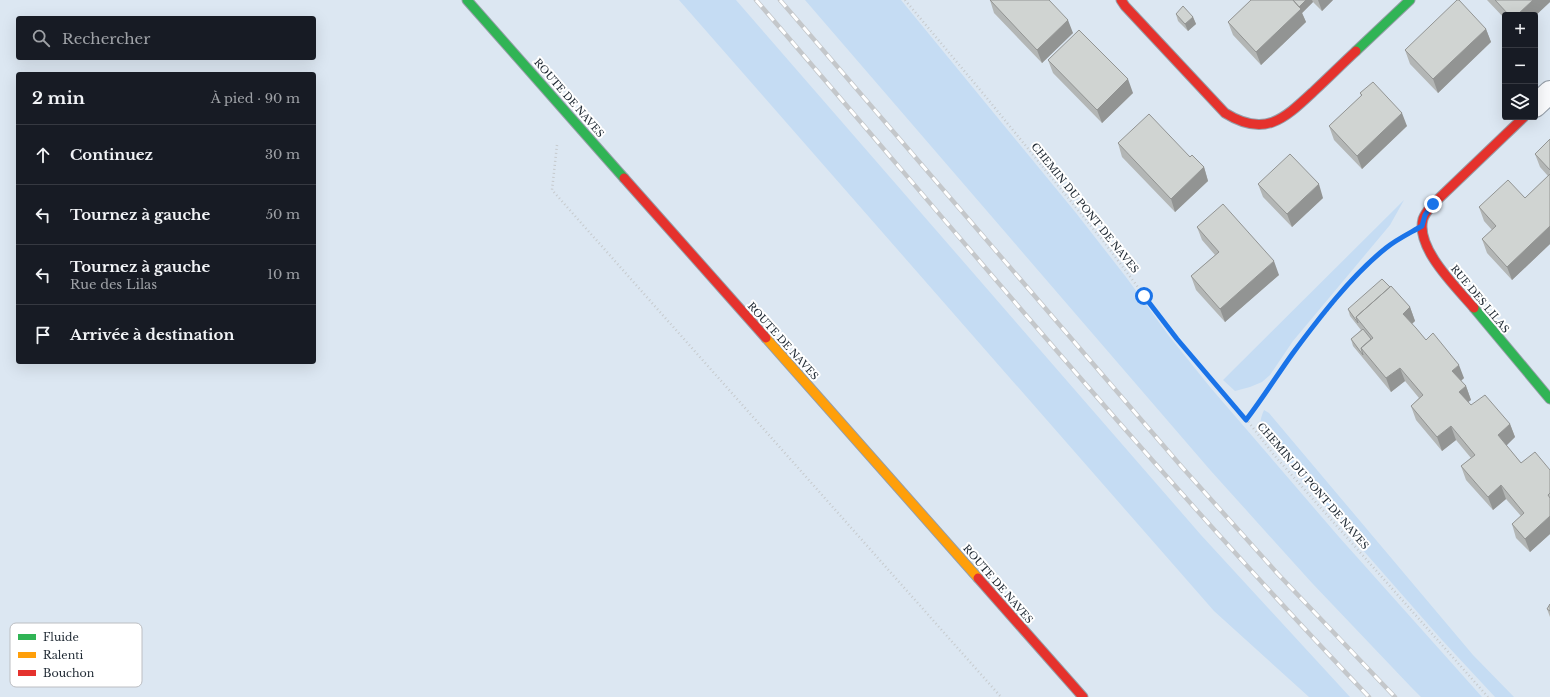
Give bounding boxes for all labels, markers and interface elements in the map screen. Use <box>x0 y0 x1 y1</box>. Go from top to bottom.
map controls <box>1502 12 1538 120</box>
button: + <box>1502 12 1538 48</box>
search box <box>16 16 316 60</box>
icon: search <box>30 27 52 49</box>
text: Rechercher <box>62 29 150 48</box>
button: − <box>1502 48 1538 84</box>
street label: ROUTE DE NAVES <box>531 56 607 140</box>
button: layers <box>1502 84 1538 120</box>
text: 2 min <box>32 88 85 109</box>
text: À pied · 90 m <box>211 90 300 107</box>
street label: CHEMIN DU PONT DE NAVES <box>1028 140 1142 276</box>
icon: ahead <box>32 144 54 166</box>
text: Continuez <box>70 145 153 164</box>
text: 30 m <box>265 146 300 163</box>
route end <box>1424 195 1442 213</box>
icon: left <box>32 204 54 226</box>
text: Tournez à gauche <box>70 205 210 224</box>
text: 50 m <box>266 206 300 223</box>
text: Tournez à gauche <box>70 257 210 276</box>
street label: RUE DES LILAS <box>1448 262 1512 336</box>
icon: left <box>32 264 54 286</box>
text: 10 m <box>267 266 300 283</box>
text: Rue des Lilas <box>70 276 157 293</box>
route start <box>1135 287 1153 305</box>
street label: ROUTE DE NAVES <box>745 299 821 383</box>
icon: arrive <box>32 324 54 346</box>
text: Arrivée à destination <box>70 325 234 344</box>
street label: CHEMIN DU PONT DE NAVES <box>1254 420 1372 552</box>
street label: ROUTE DE NAVES <box>960 542 1036 626</box>
legend <box>10 623 142 687</box>
text: Fluide <box>43 630 79 644</box>
text: Ralenti <box>43 648 83 662</box>
text: Bouchon <box>43 666 95 680</box>

